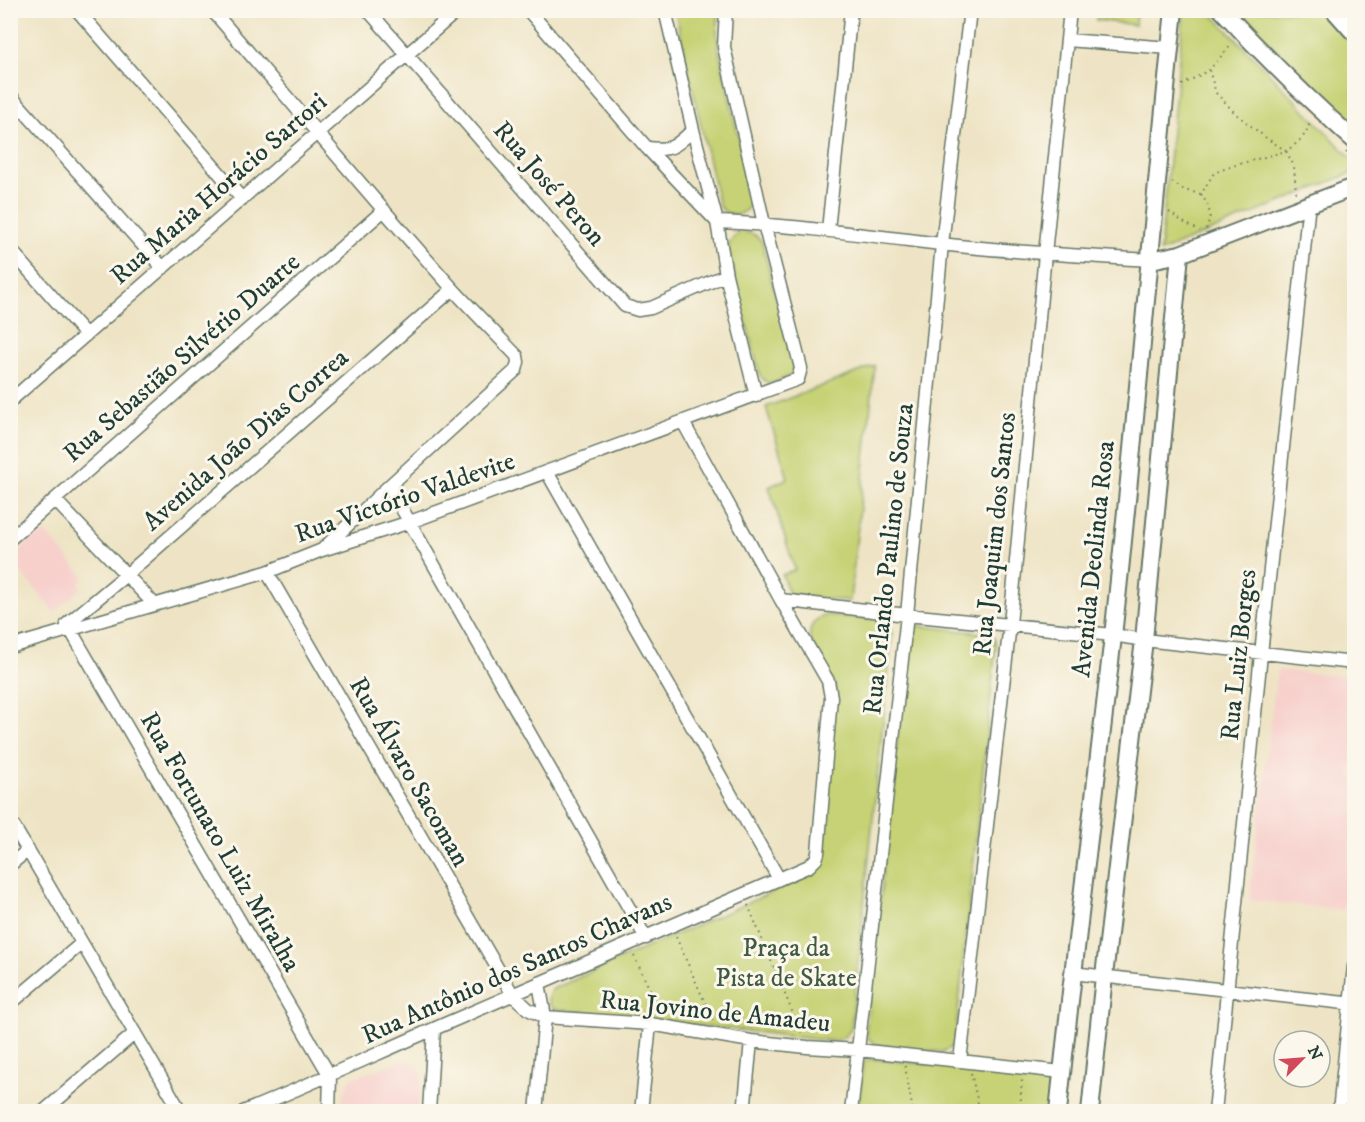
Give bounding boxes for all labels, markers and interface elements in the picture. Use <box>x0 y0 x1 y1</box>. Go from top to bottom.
street label: Rua Maria Horácio Sartori <box>104 86 334 292</box>
street label: Rua José Peron <box>486 115 613 254</box>
street label: Rua Sebastião Silvério Duarte <box>57 246 307 470</box>
street label: Avenida João Dias Correa <box>136 342 356 538</box>
street label: Rua Orlando Paulino de Souza <box>856 401 922 717</box>
street label: Rua Joaquim dos Santos <box>966 410 1024 658</box>
street label: Avenida Deolinda Rosa <box>1065 439 1123 679</box>
street label: Rua Victório Valdevite <box>291 445 519 551</box>
street label: Rua Luiz Borges <box>1214 568 1264 742</box>
street label: Rua Álvaro Sacoman <box>341 671 478 873</box>
street label: Rua Fortunato Luiz Miralha <box>132 706 308 978</box>
street label: Rua Antônio dos Santos Chavans <box>357 886 677 1052</box>
park label: Praça da Pista de Skate <box>715 932 857 995</box>
street label: Rua Jovino de Amadeu <box>598 983 832 1041</box>
north arrow <box>1272 1029 1332 1089</box>
text: N <box>1303 1043 1327 1063</box>

